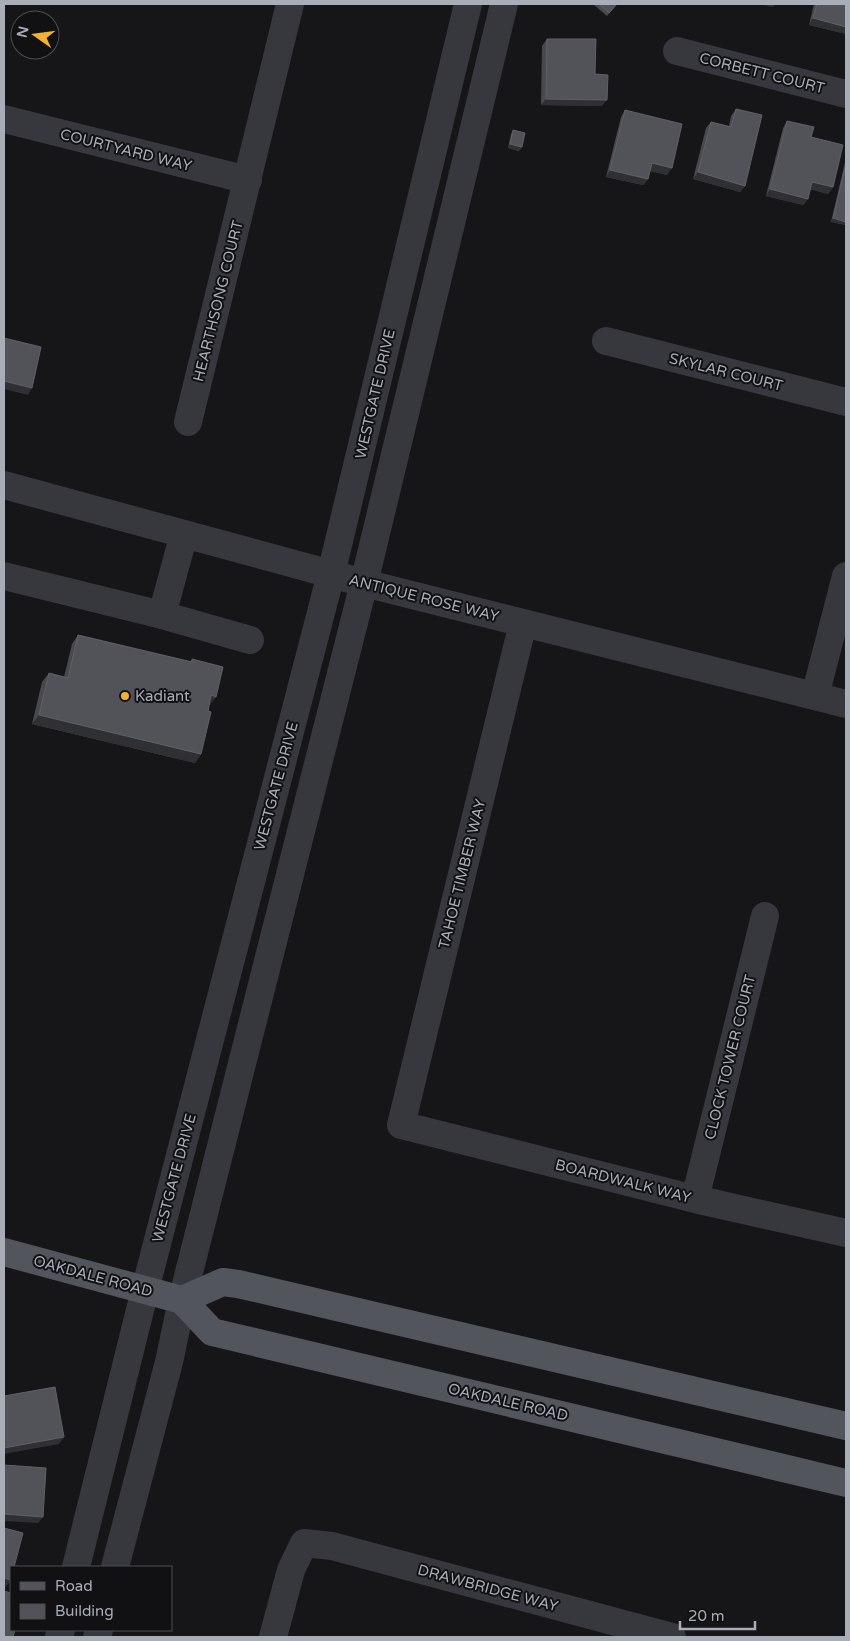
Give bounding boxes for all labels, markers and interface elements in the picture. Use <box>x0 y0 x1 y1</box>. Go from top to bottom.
north arrow <box>10 10 60 60</box>
text: N <box>13 24 32 39</box>
street label: CORBETT COURT <box>697 49 827 97</box>
street label: COURTYARD WAY <box>58 125 194 175</box>
street label: HEARTHSONG COURT <box>189 219 247 383</box>
street label: WESTGATE DRIVE <box>351 327 399 461</box>
street label: SKYLAR COURT <box>667 349 785 395</box>
street label: ANTIQUE ROSE WAY <box>347 571 501 625</box>
place label: Kadiant <box>135 687 190 705</box>
marker: Kadiant <box>119 690 131 702</box>
street label: WESTGATE DRIVE <box>250 720 302 852</box>
street label: TAHOE TIMBER WAY <box>435 797 489 951</box>
street label: CLOCK TOWER COURT <box>701 973 759 1141</box>
street label: WESTGATE DRIVE <box>148 1112 200 1244</box>
street label: BOARDWALK WAY <box>553 1155 693 1207</box>
street label: OAKDALE ROAD <box>31 1251 155 1301</box>
street label: OAKDALE ROAD <box>446 1379 570 1425</box>
street label: DRAWBRIDGE WAY <box>416 1561 561 1616</box>
legend <box>10 1566 172 1631</box>
text: Road <box>55 1577 93 1595</box>
scale bar <box>680 1598 755 1630</box>
text: Building <box>55 1602 114 1620</box>
text: 20 m <box>688 1607 725 1625</box>

